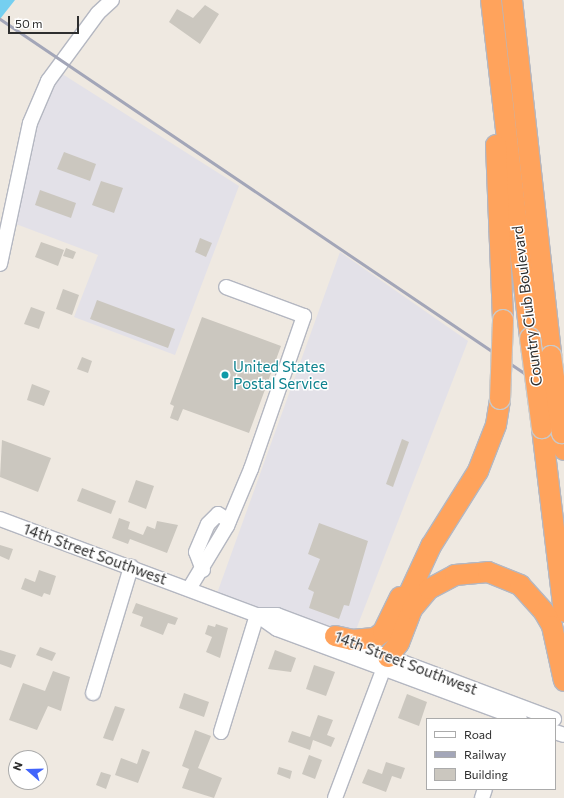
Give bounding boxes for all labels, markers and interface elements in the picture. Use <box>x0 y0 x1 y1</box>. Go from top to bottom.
scale bar <box>10 8 81 34</box>
text: 50 m <box>15 16 43 30</box>
street label: Country Club Boulevard <box>508 225 546 387</box>
place label: United States Postal Service <box>233 357 328 392</box>
marker: United States Postal Service <box>220 370 230 380</box>
street label: 14th Street Southwest <box>21 520 169 588</box>
street label: 14th Street Southwest <box>332 627 480 699</box>
legend <box>426 718 556 790</box>
text: Road <box>464 727 492 741</box>
text: Railway <box>464 747 506 761</box>
north arrow <box>8 750 48 790</box>
text: N <box>10 760 25 772</box>
text: Building <box>464 767 508 781</box>

